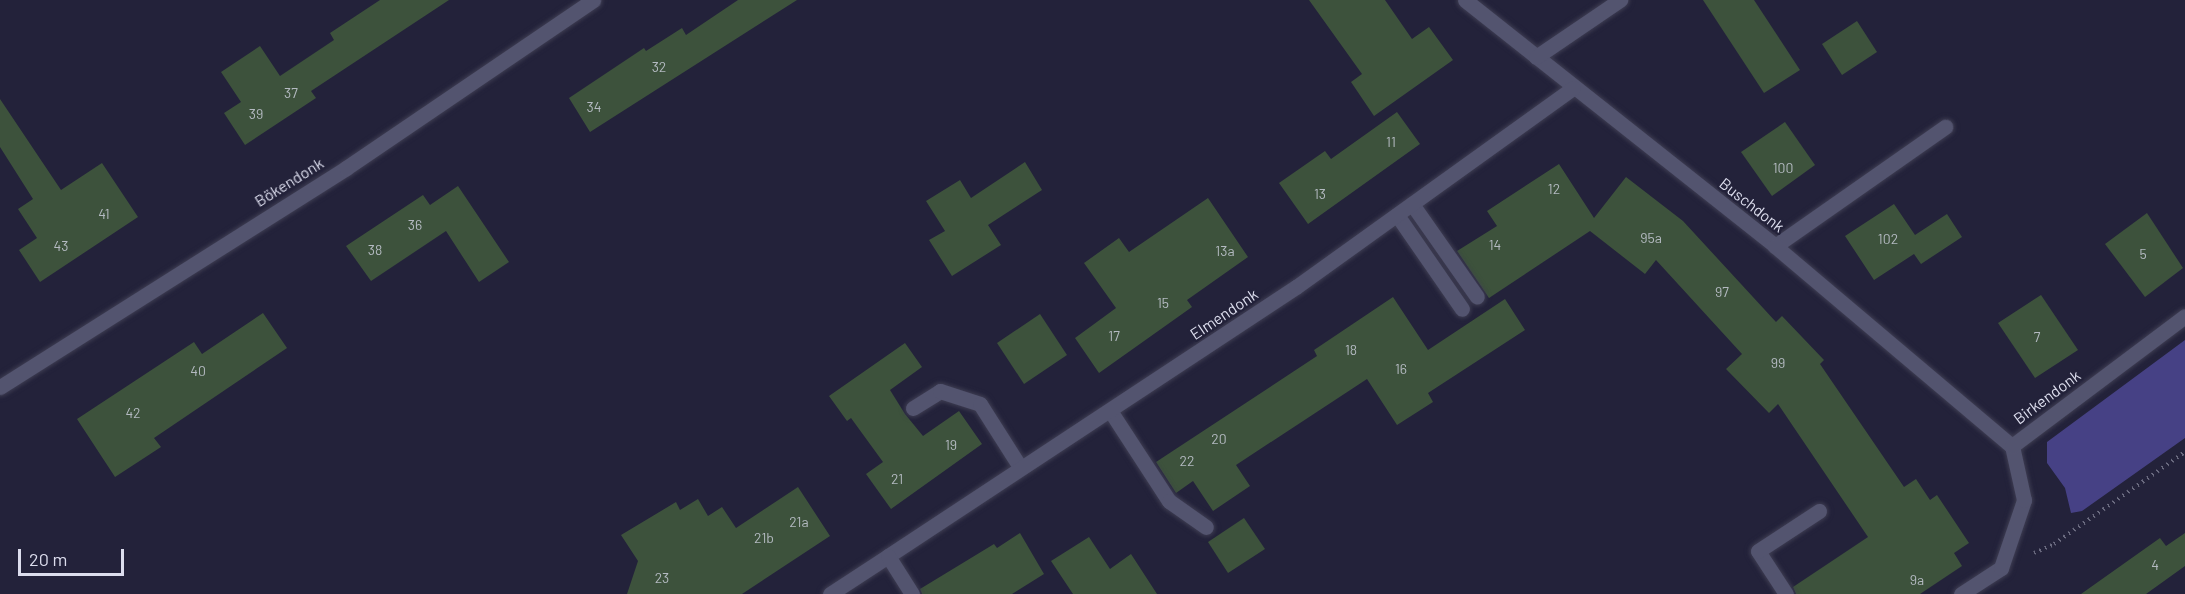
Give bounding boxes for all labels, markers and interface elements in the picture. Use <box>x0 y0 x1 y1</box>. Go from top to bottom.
house number: 32 <box>652 59 666 75</box>
house number: 37 <box>284 85 298 101</box>
house number: 34 <box>587 99 601 115</box>
house number: 39 <box>249 106 263 122</box>
house number: 11 <box>1386 134 1396 150</box>
street label: Bökendonk <box>251 153 327 211</box>
house number: 100 <box>1773 160 1793 176</box>
street label: Buschdonk <box>1716 174 1788 236</box>
house number: 12 <box>1548 181 1560 197</box>
house number: 13 <box>1314 186 1326 202</box>
house number: 41 <box>98 206 110 222</box>
house number: 36 <box>408 217 422 233</box>
house number: 95a <box>1640 230 1662 246</box>
house number: 102 <box>1878 231 1898 247</box>
house number: 14 <box>1489 237 1501 253</box>
house number: 43 <box>54 238 68 254</box>
house number: 38 <box>368 242 382 258</box>
house number: 13a <box>1215 243 1235 259</box>
house number: 5 <box>2139 246 2147 262</box>
street label: Elmendonk <box>1186 284 1262 344</box>
house number: 97 <box>1715 284 1729 300</box>
house number: 15 <box>1157 295 1169 311</box>
house number: 17 <box>1108 328 1120 344</box>
house number: 7 <box>2034 329 2040 345</box>
house number: 18 <box>1345 342 1357 358</box>
house number: 99 <box>1771 355 1785 371</box>
house number: 16 <box>1395 361 1407 377</box>
house number: 40 <box>190 363 206 379</box>
street label: Birkendonk <box>2010 366 2084 428</box>
house number: 42 <box>125 405 141 421</box>
house number: 20 <box>1211 431 1227 447</box>
house number: 19 <box>945 437 957 453</box>
house number: 22 <box>1179 453 1195 469</box>
house number: 21 <box>891 471 903 487</box>
house number: 21a <box>789 514 809 530</box>
house number: 21b <box>754 530 774 546</box>
scale bar <box>21 537 128 575</box>
text: 20 m <box>29 548 67 570</box>
house number: 4 <box>2151 557 2159 573</box>
house number: 23 <box>655 570 669 586</box>
house number: 9a <box>1910 572 1924 588</box>

